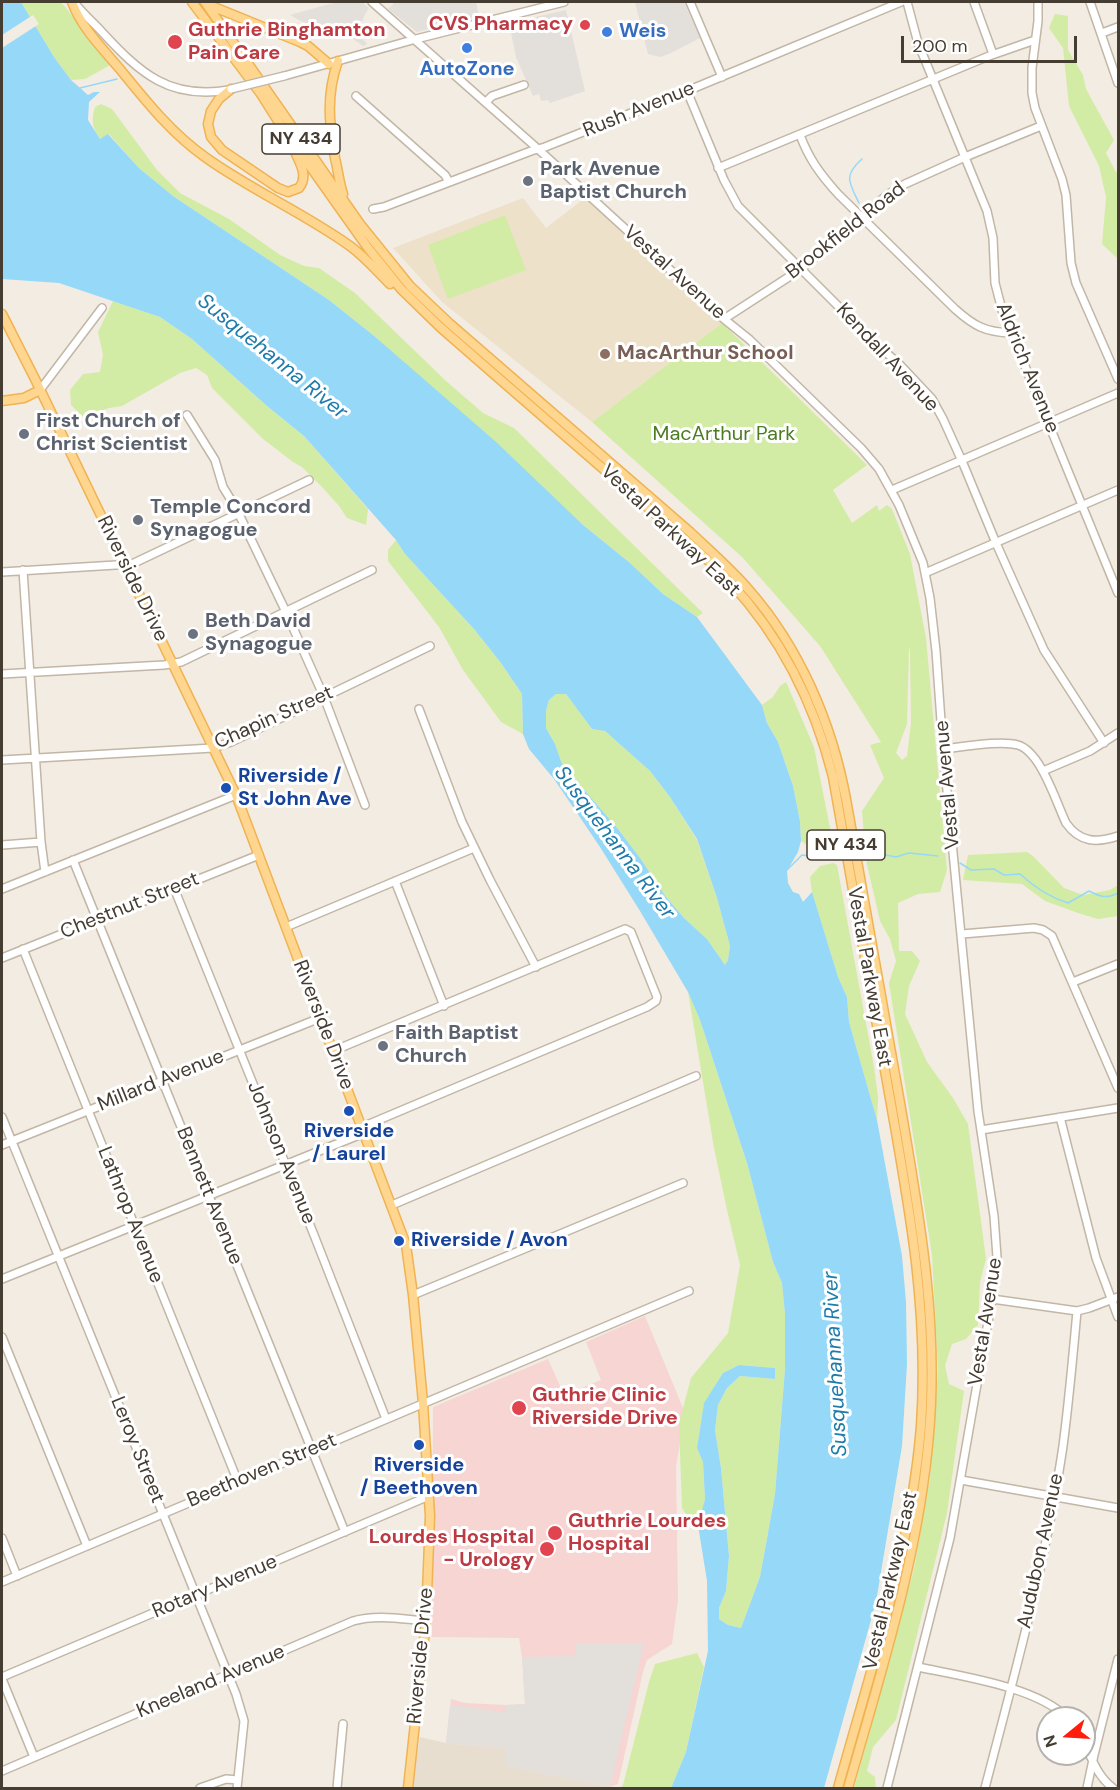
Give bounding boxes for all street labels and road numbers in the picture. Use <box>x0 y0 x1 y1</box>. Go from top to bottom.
street label: Rush Avenue <box>580 77 698 143</box>
road number: NY 434 <box>262 124 340 154</box>
street label: Brookfield Road <box>782 177 910 285</box>
street label: Vestal Avenue <box>618 221 730 325</box>
street label: Kendall Avenue <box>831 299 943 417</box>
street label: Aldrich Avenue <box>990 299 1064 437</box>
street label: Vestal Parkway East <box>595 460 745 602</box>
street label: Riverside Drive <box>91 512 173 646</box>
street label: Chapin Street <box>211 681 337 755</box>
street label: Vestal Avenue <box>930 719 966 851</box>
road number: NY 434 <box>807 830 885 860</box>
street label: Chestnut Street <box>57 867 203 945</box>
street label: Vestal Parkway East <box>841 885 897 1069</box>
street label: Riverside Drive <box>287 957 359 1093</box>
street label: Millard Avenue <box>94 1045 228 1117</box>
street label: Johnson Avenue <box>241 1078 321 1228</box>
street label: Bennett Avenue <box>170 1124 248 1268</box>
street label: Lathrop Avenue <box>92 1143 168 1287</box>
street label: Vestal Avenue <box>964 1256 1008 1388</box>
street label: Leroy Street <box>105 1393 169 1507</box>
street label: Beethoven Street <box>184 1429 340 1513</box>
street label: Audubon Avenue <box>1013 1471 1069 1631</box>
street label: Vestal Parkway East <box>859 1489 923 1673</box>
street label: Rotary Avenue <box>149 1550 281 1624</box>
street label: Riverside Drive <box>403 1587 439 1725</box>
street label: Kneeland Avenue <box>133 1640 289 1724</box>

